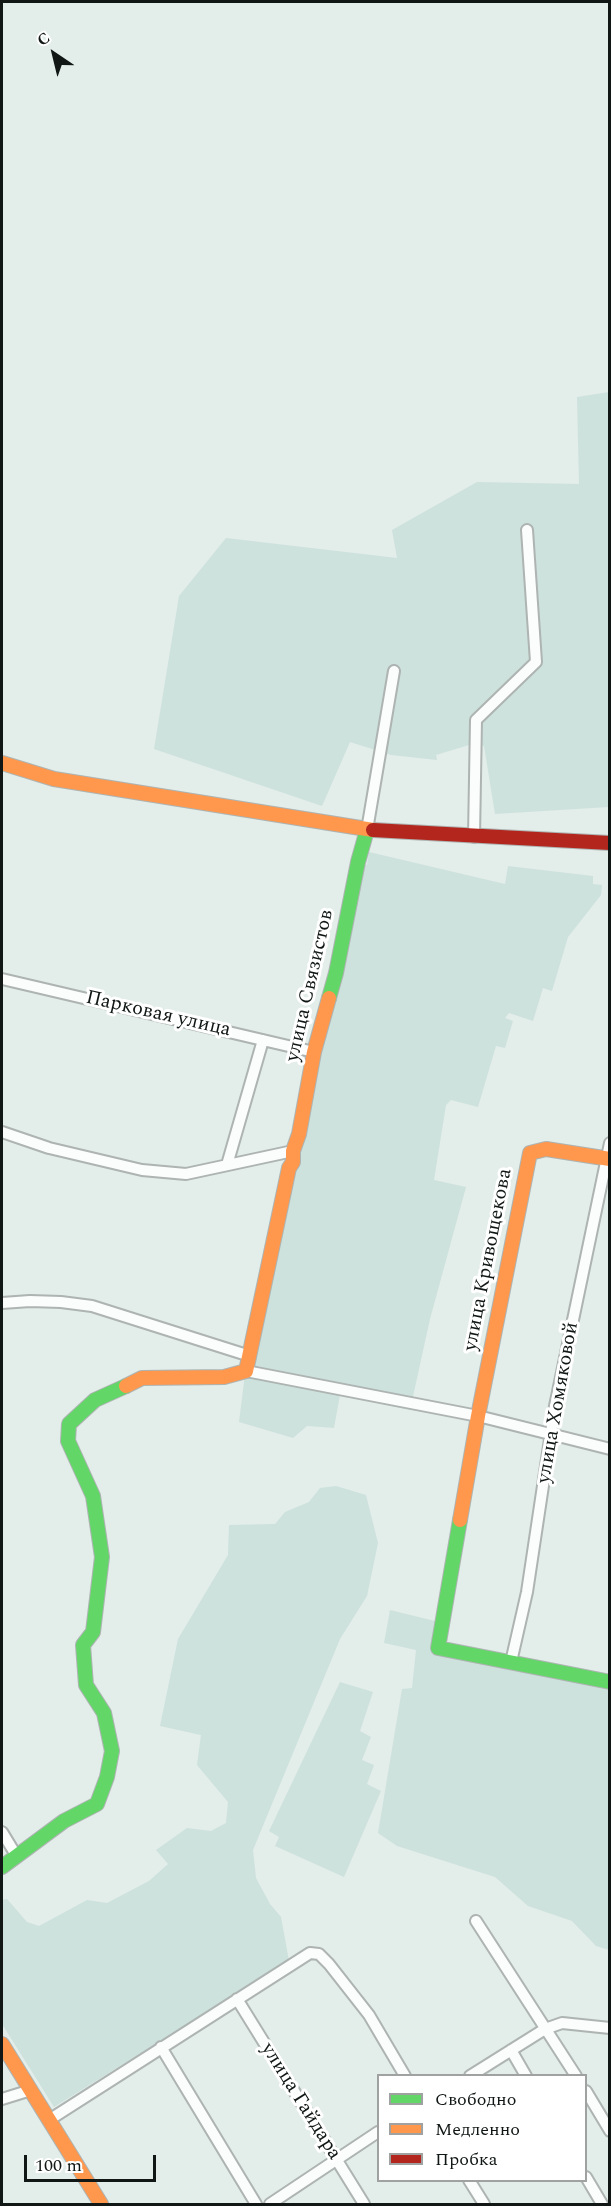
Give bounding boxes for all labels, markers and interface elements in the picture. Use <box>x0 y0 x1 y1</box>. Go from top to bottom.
north arrow <box>24 24 84 84</box>
text: С <box>32 26 55 52</box>
street label: улица Связистов <box>282 908 340 1064</box>
street label: Парковая улица <box>83 987 233 1043</box>
street label: улица Кривощекова <box>460 1167 518 1353</box>
street label: улица Хомяковой <box>533 1320 585 1486</box>
street label: улица Гайдара <box>254 2039 346 2165</box>
legend <box>377 2074 587 2182</box>
text: Свободно <box>435 2086 516 2113</box>
text: Медленно <box>435 2116 520 2143</box>
scale bar <box>27 2143 159 2181</box>
text: Пробка <box>435 2146 497 2173</box>
text: 100 m <box>35 2152 82 2179</box>

